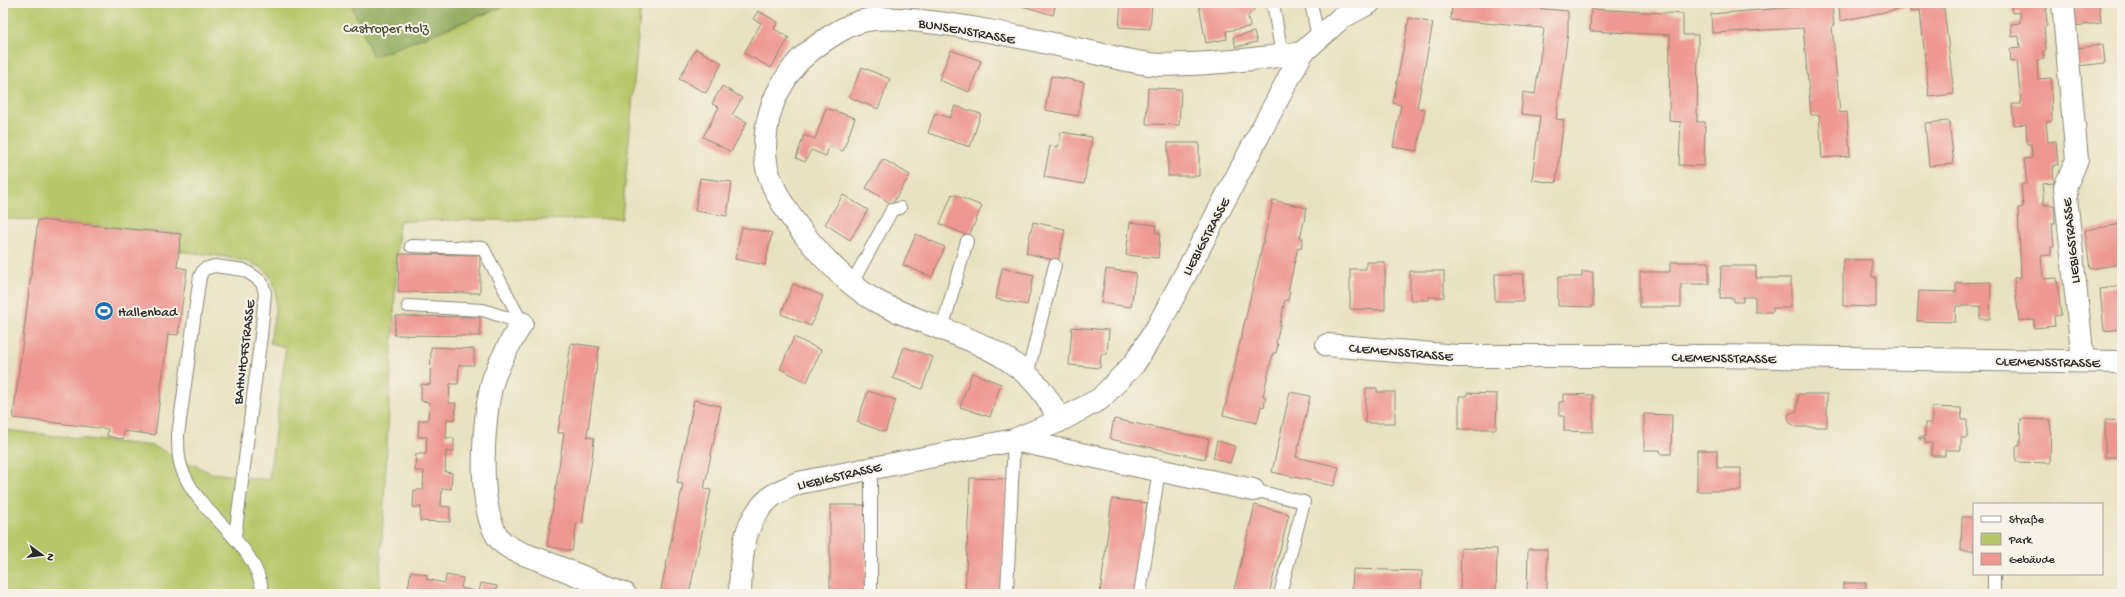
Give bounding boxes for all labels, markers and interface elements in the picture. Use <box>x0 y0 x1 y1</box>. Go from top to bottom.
street label: BUNSENSTRASSE <box>916 15 1018 50</box>
park label: Castroper Holz <box>343 21 430 38</box>
street label: LIEBIGSTRASSE <box>1180 194 1235 279</box>
street label: LIEBIGSTRASSE <box>2059 196 2085 284</box>
street label: BAHNHOFSTRASSE <box>231 298 260 407</box>
sports icon: Hallenbad <box>93 300 115 322</box>
place label: Hallenbad <box>118 305 179 322</box>
street label: CLEMENSSTRASSE <box>1348 340 1455 367</box>
street label: CLEMENSSTRASSE <box>1671 350 1778 369</box>
street label: CLEMENSSTRASSE <box>1995 354 2102 373</box>
street label: LIEBIGSTRASSE <box>796 459 884 495</box>
legend <box>1973 503 2103 575</box>
text: Straße <box>2009 514 2045 528</box>
text: Park <box>2008 534 2034 548</box>
north arrow <box>22 535 62 575</box>
text: N <box>43 552 56 562</box>
text: Gebäude <box>2009 554 2055 568</box>

